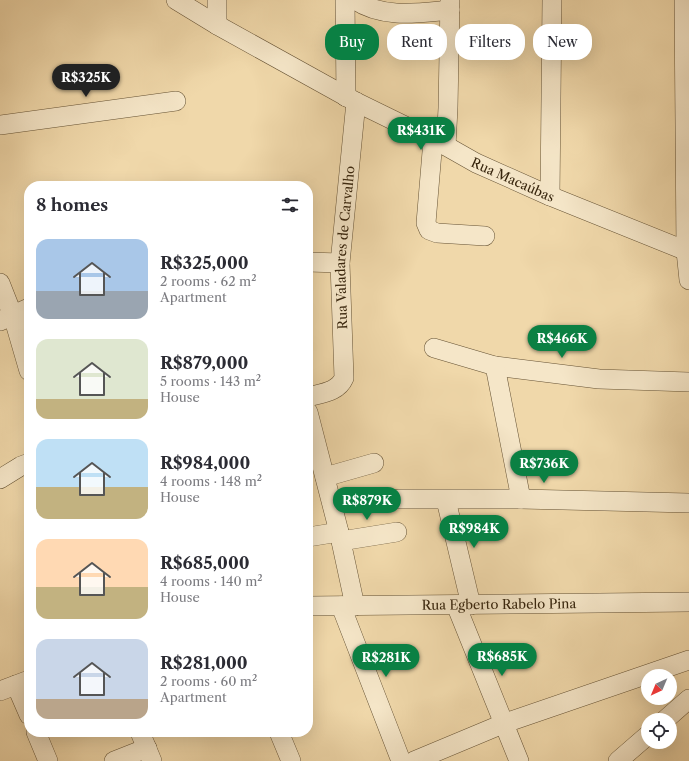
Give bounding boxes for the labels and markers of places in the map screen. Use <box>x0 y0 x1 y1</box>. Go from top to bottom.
pin: R$325K <box>53 64 119 98</box>
pin: R$431K <box>388 117 454 151</box>
pin: R$466K <box>529 325 595 359</box>
pin: R$736K <box>511 450 577 484</box>
pin: R$879K <box>334 487 400 521</box>
pin: R$984K <box>441 515 507 549</box>
pin: R$685K <box>469 643 535 677</box>
pin: R$281K <box>353 644 419 678</box>

